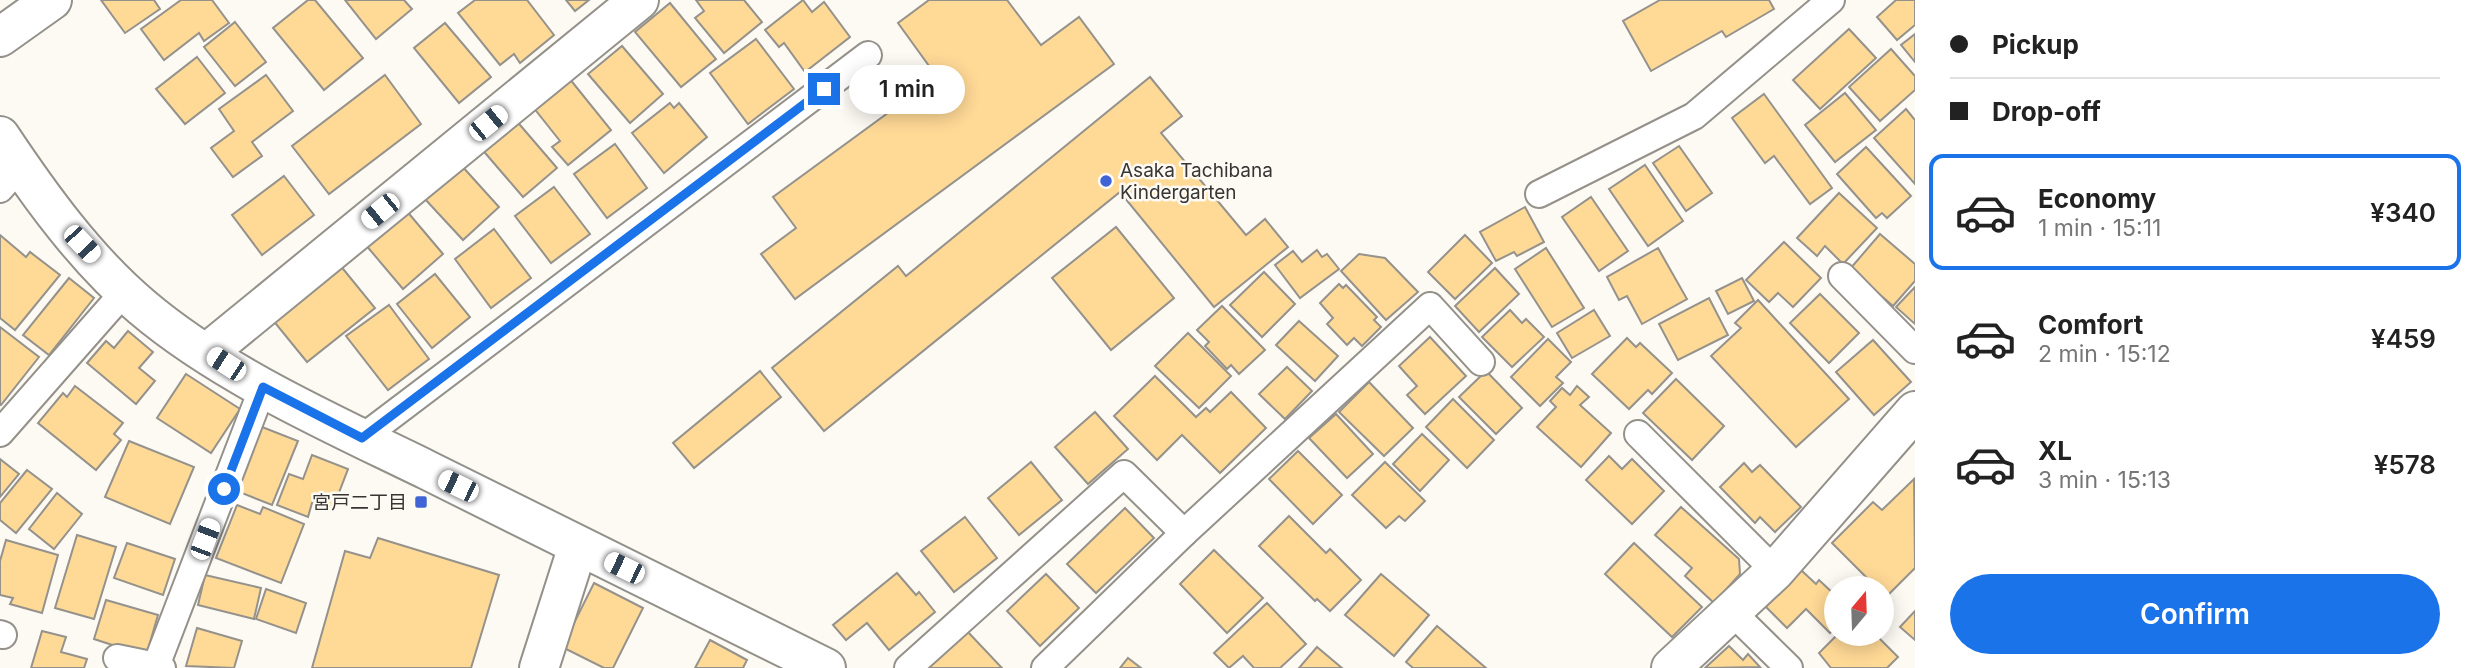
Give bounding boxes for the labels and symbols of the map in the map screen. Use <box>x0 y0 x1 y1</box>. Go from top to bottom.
callout: 1 min <box>848 64 964 114</box>
route end <box>808 73 840 105</box>
car <box>466 102 511 144</box>
place label: Asaka Tachibana Kindergarten <box>1120 159 1273 204</box>
marker: Asaka Tachibana Kindergarten <box>1098 173 1114 189</box>
car <box>358 190 403 232</box>
car <box>60 221 105 267</box>
car <box>203 344 250 384</box>
car <box>435 467 482 505</box>
route start <box>208 473 240 505</box>
place label: 宮戸二丁目 <box>312 491 407 514</box>
marker: 宮戸二丁目 <box>413 494 429 510</box>
car <box>188 516 223 562</box>
car <box>601 549 648 587</box>
north arrow <box>1824 576 1894 646</box>

